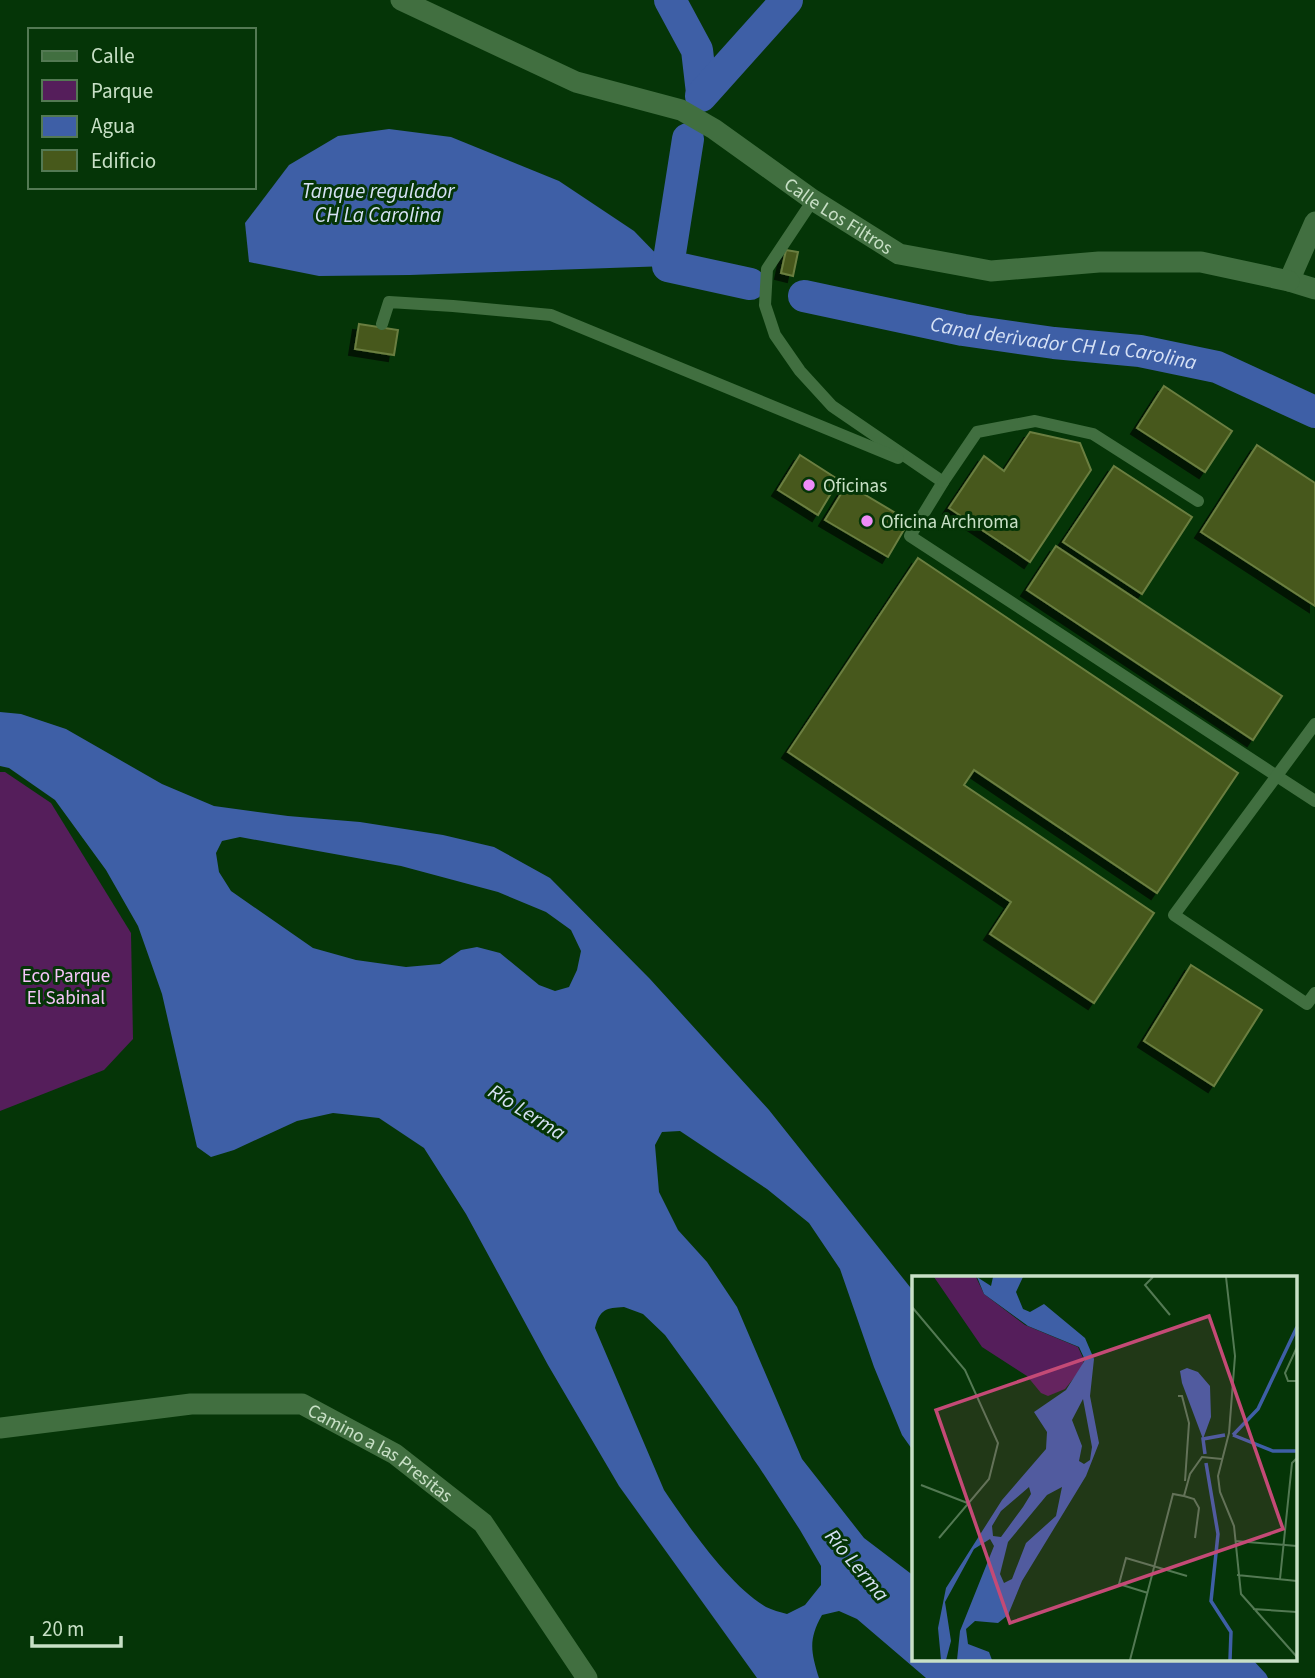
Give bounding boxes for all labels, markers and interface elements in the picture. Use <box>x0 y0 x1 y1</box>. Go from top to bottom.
legend <box>28 28 256 189</box>
text: Calle <box>91 41 135 71</box>
text: Parque <box>91 76 153 106</box>
text: Agua <box>91 111 135 141</box>
text: Edificio <box>91 146 156 176</box>
street label: Calle Los Filtros <box>778 172 898 262</box>
water label: Tanque regulador CH La Carolina <box>302 176 455 230</box>
water label: Canal derivador CH La Carolina <box>928 308 1199 377</box>
place label: Oficinas <box>823 473 887 500</box>
marker: Oficinas <box>801 477 817 493</box>
place label: Oficina Archroma <box>881 509 1019 536</box>
marker: Oficina Archroma <box>859 513 875 529</box>
park label: Eco Parque El Sabinal <box>22 963 110 1012</box>
water label: Río Lerma <box>482 1076 572 1148</box>
inset map <box>912 1276 1298 1660</box>
street label: Camino a las Presitas <box>302 1397 458 1510</box>
water label: Río Lerma <box>818 1522 896 1608</box>
scale bar <box>32 1604 121 1648</box>
text: 20 m <box>42 1614 84 1644</box>

